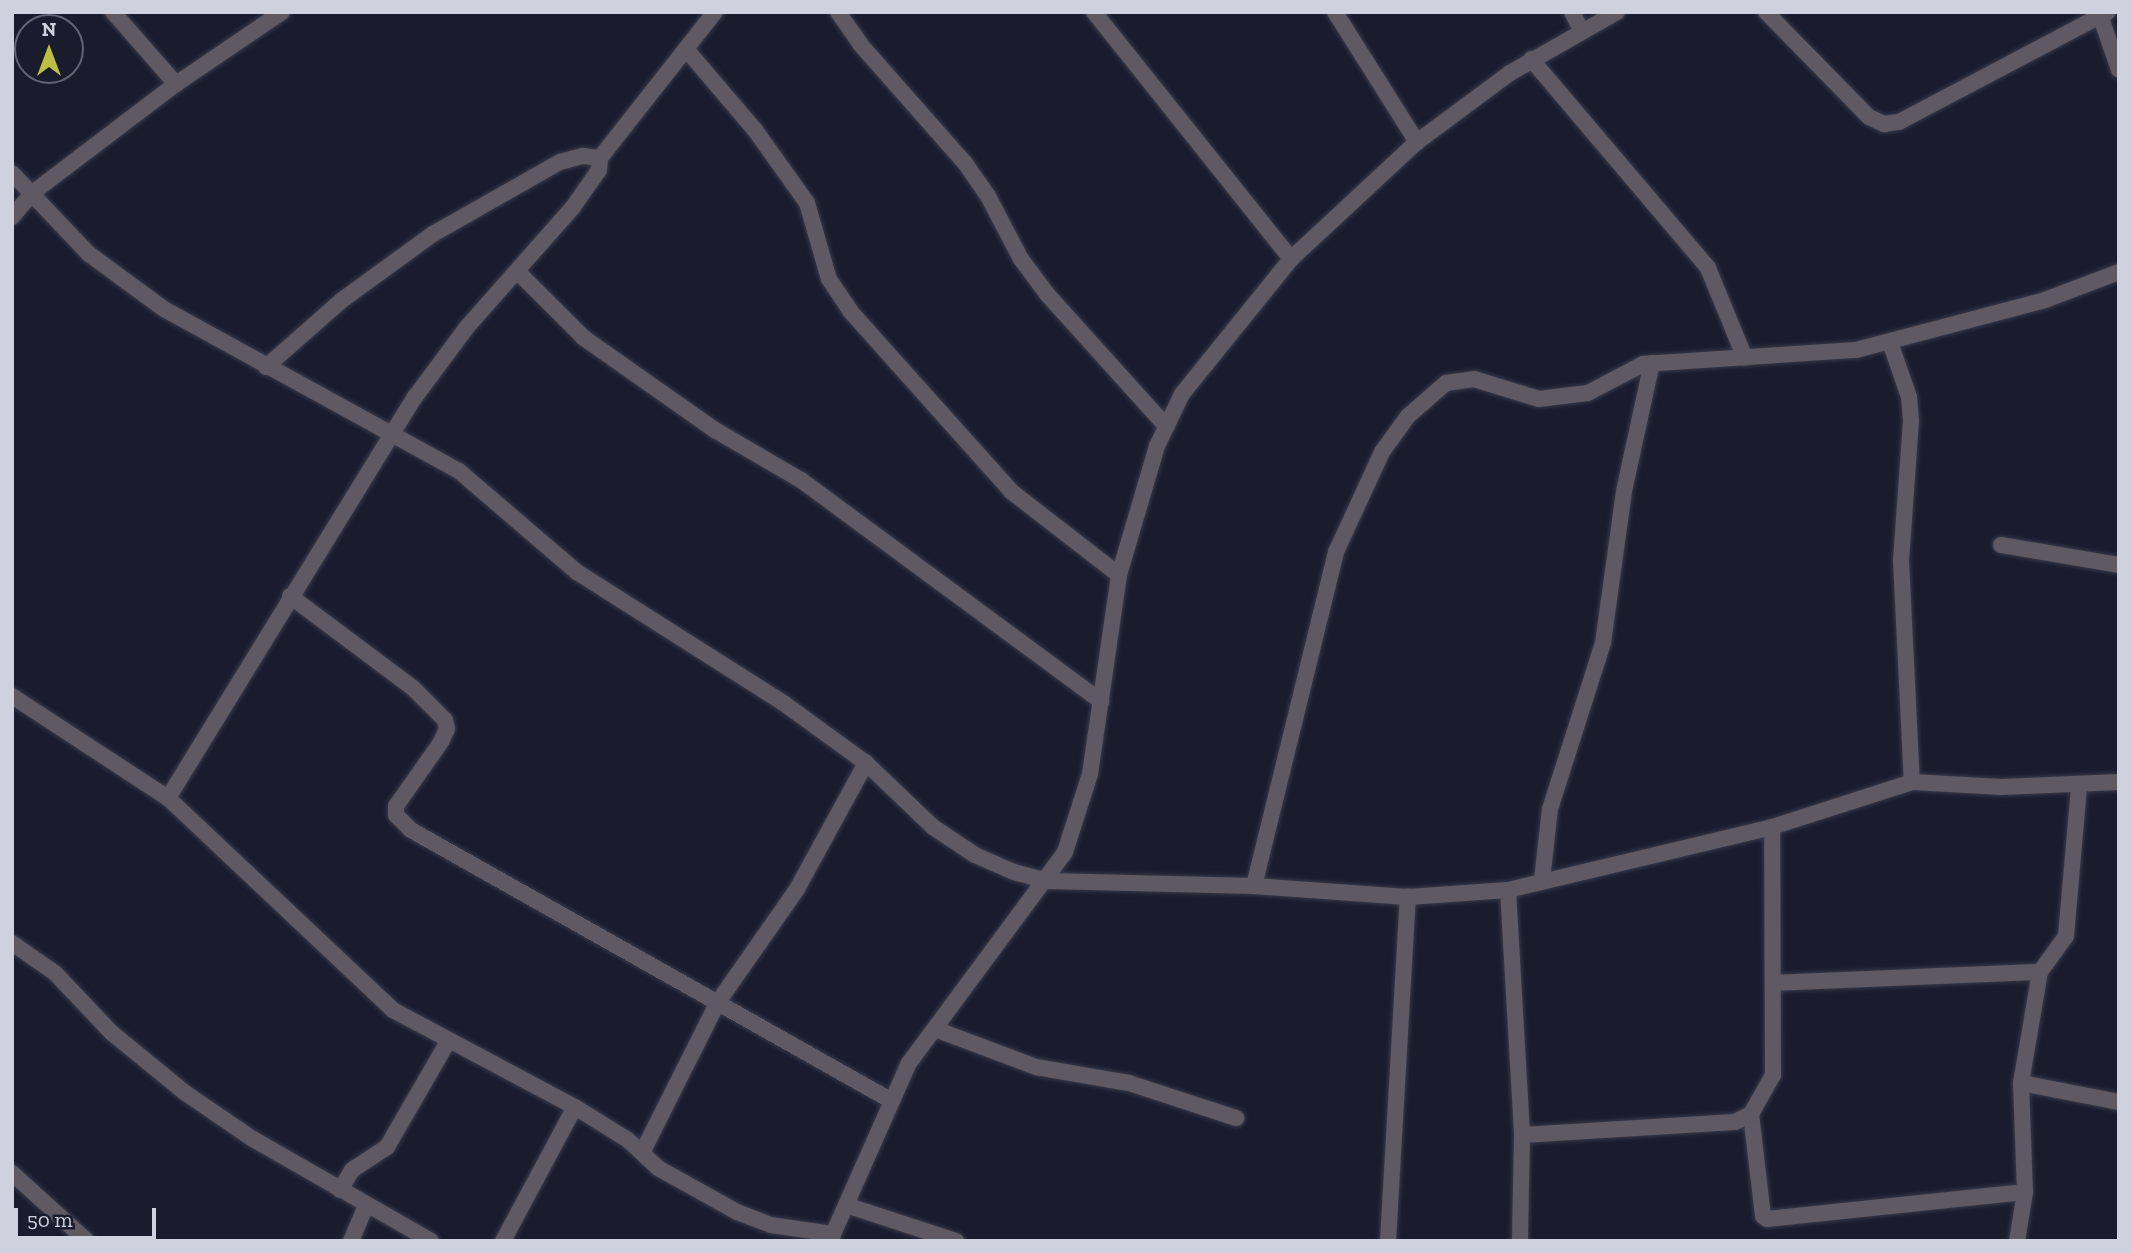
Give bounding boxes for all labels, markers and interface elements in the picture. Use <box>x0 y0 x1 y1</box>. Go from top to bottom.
north arrow <box>14 14 84 84</box>
text: N <box>42 18 56 41</box>
scale bar <box>18 1194 159 1238</box>
text: 50 m <box>27 1207 73 1232</box>

